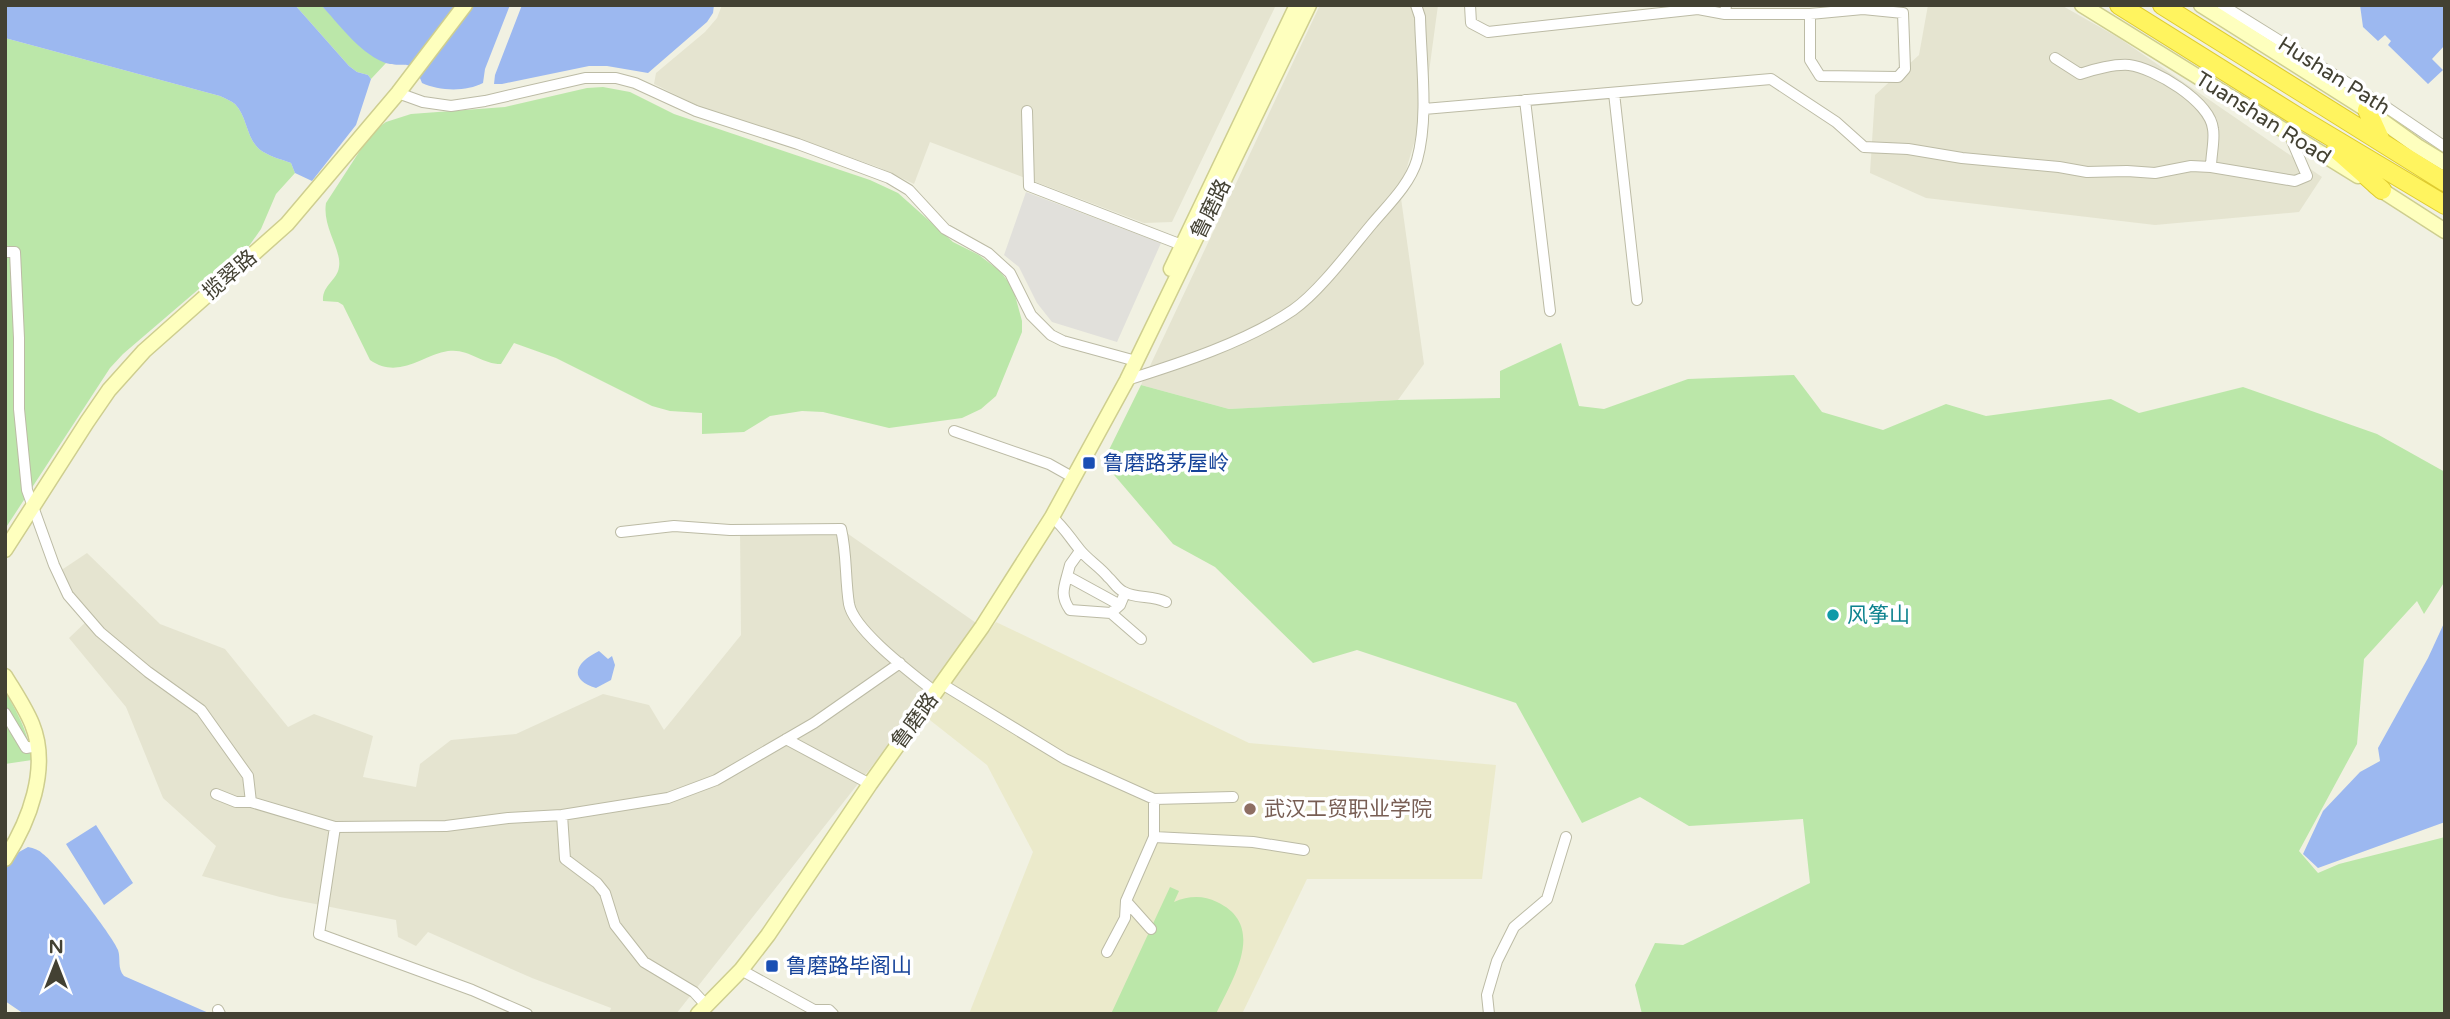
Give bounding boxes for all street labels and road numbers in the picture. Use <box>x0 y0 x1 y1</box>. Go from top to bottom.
street label: Hushan Path <box>2273 32 2395 120</box>
street label: Tuanshan Road <box>2191 66 2335 170</box>
street label: 鲁磨路 <box>1186 175 1236 243</box>
street label: 揽翠路 <box>198 245 262 305</box>
street label: 鲁磨路 <box>886 688 944 754</box>

